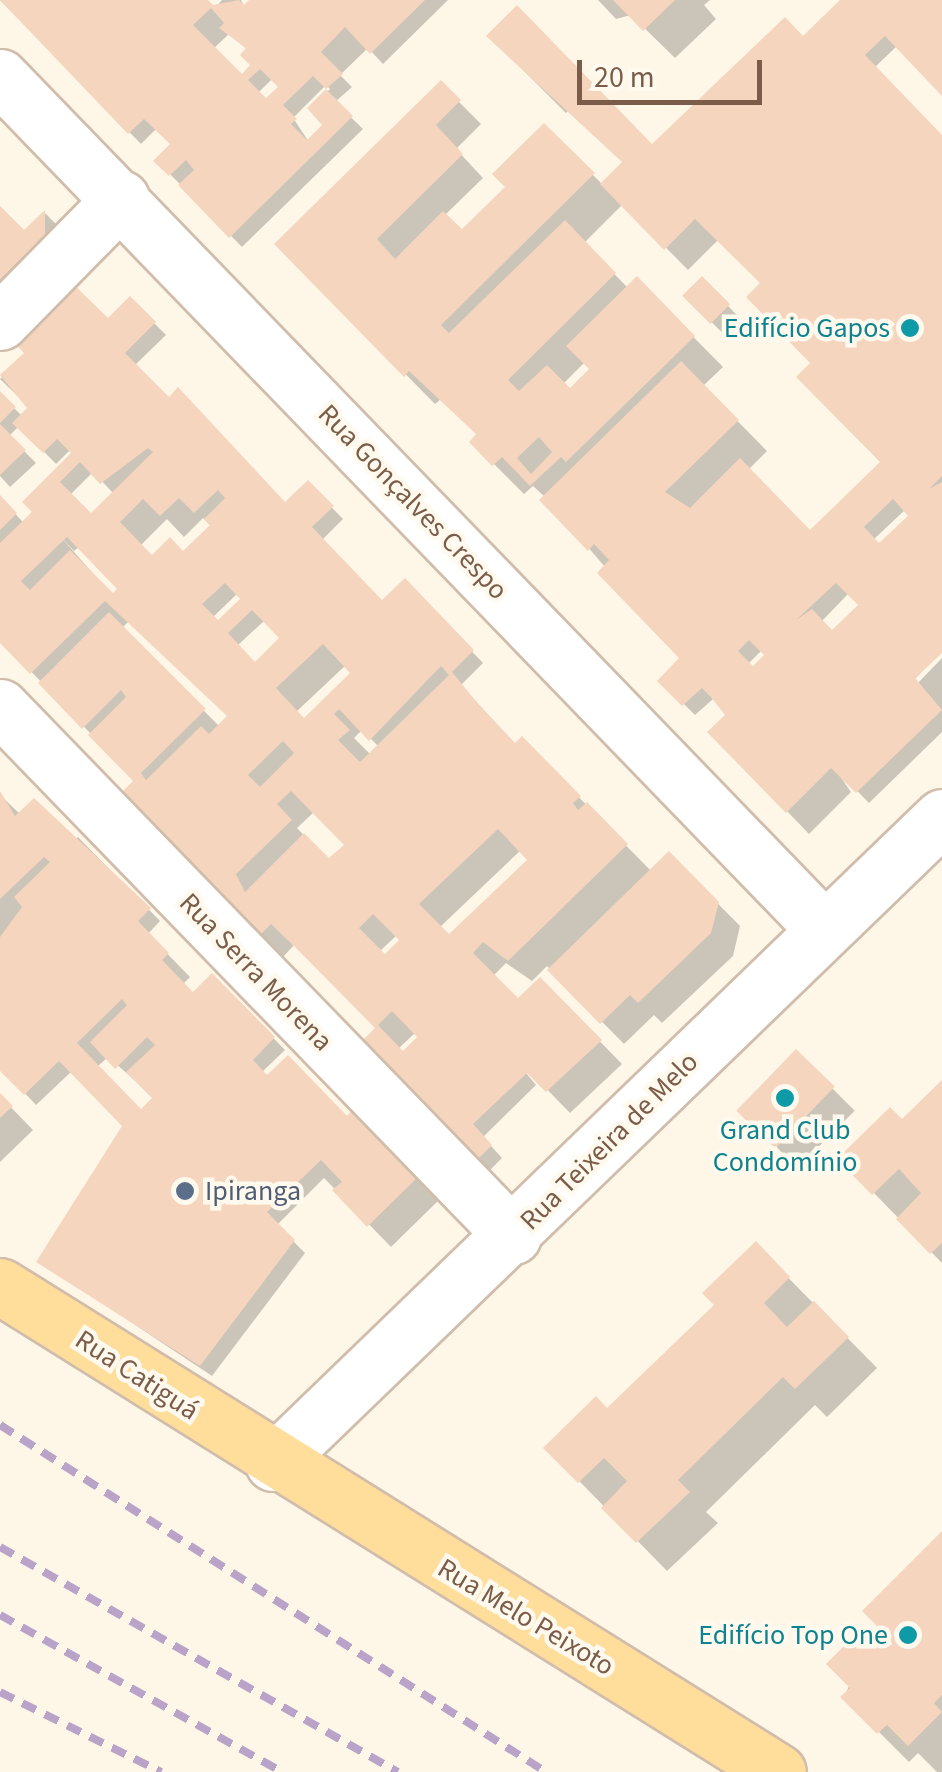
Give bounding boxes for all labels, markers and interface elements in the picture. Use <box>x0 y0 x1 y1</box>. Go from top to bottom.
scale bar <box>582 40 767 102</box>
text: 20 m <box>594 56 655 99</box>
place label: Edifício Gapos <box>724 311 890 345</box>
marker: Edifício Gapos <box>899 317 921 339</box>
street label: Rua Gonçalves Crespo <box>311 397 515 607</box>
street label: Rua Serra Morena <box>172 886 340 1058</box>
street label: Rua Teixeira de Melo <box>513 1045 705 1237</box>
marker: Grand Club Condomínio <box>774 1087 796 1109</box>
place label: Grand Club Condomínio <box>713 1113 857 1179</box>
place label: Ipiranga <box>205 1174 301 1208</box>
marker: Ipiranga <box>174 1180 196 1202</box>
street label: Rua Catiguá <box>69 1323 205 1427</box>
street label: Rua Melo Peixoto <box>432 1551 620 1683</box>
place label: Edifício Top One <box>698 1618 888 1652</box>
marker: Edifício Top One <box>897 1624 919 1646</box>

